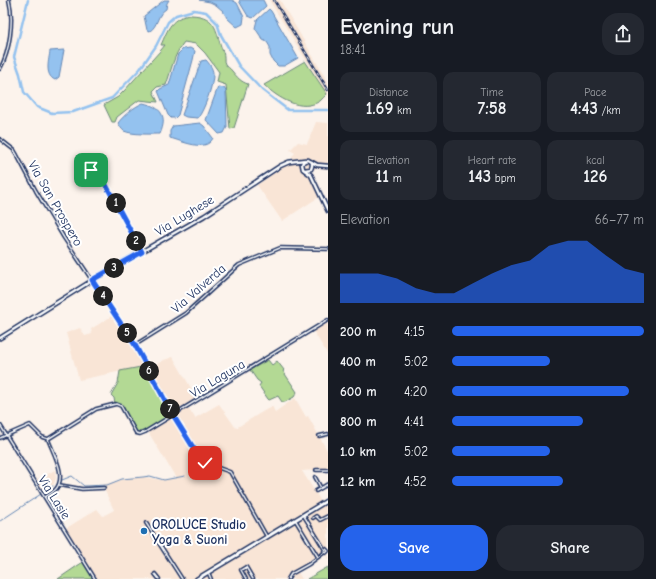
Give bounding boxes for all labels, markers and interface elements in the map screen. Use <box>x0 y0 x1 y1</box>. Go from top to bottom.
button: share <box>602 13 644 55</box>
text: Evening run <box>340 14 454 40</box>
text: 18:41 <box>340 42 366 57</box>
text: Distance <box>369 86 408 99</box>
text: Time <box>481 86 503 99</box>
text: Pace <box>584 86 606 99</box>
text: 1.69 <box>366 99 393 118</box>
text: 7:58 <box>478 99 506 118</box>
text: 4:43 <box>570 99 598 118</box>
text: km <box>393 104 411 117</box>
text: /km <box>598 104 621 117</box>
pin <box>74 153 108 187</box>
text: Elevation <box>368 154 410 167</box>
text: Heart rate <box>468 154 516 167</box>
text: kcal <box>586 154 605 167</box>
street label: Via San Prospero <box>25 158 86 249</box>
icon: arrive <box>80 159 102 181</box>
text: 11 <box>376 167 389 186</box>
text: 143 <box>468 167 491 186</box>
text: 126 <box>583 167 607 186</box>
text: m <box>389 172 402 185</box>
text: bpm <box>491 172 516 185</box>
street label: Via Lughese <box>152 192 217 239</box>
pin: 1 <box>106 193 126 213</box>
text: 1 <box>114 196 118 209</box>
text: Elevation <box>340 212 390 227</box>
text: 66–77 m <box>595 212 644 227</box>
pin: 2 <box>126 231 146 251</box>
text: 2 <box>133 234 139 247</box>
pin: 3 <box>104 258 124 278</box>
text: 3 <box>111 261 117 274</box>
street label: Via Valverda <box>168 261 228 316</box>
pin: 4 <box>93 286 113 306</box>
text: 4 <box>100 289 106 302</box>
pin: 5 <box>117 323 137 343</box>
text: 200 m <box>340 324 376 339</box>
text: 4:15 <box>404 324 425 339</box>
text: 5 <box>124 326 130 339</box>
text: 400 m <box>340 354 376 369</box>
text: 5:02 <box>404 354 428 369</box>
street label: Via Laguna <box>187 356 247 401</box>
pin: 6 <box>139 361 159 381</box>
text: 6 <box>146 364 152 377</box>
text: 600 m <box>340 384 377 399</box>
text: 4:20 <box>404 384 427 399</box>
pin: 7 <box>160 399 180 419</box>
text: 7 <box>168 402 172 415</box>
text: 800 m <box>340 414 377 429</box>
text: 4:41 <box>404 414 424 429</box>
text: 1.0 km <box>340 444 376 459</box>
text: 5:02 <box>404 444 428 459</box>
pin <box>188 446 222 480</box>
icon: check <box>194 452 216 474</box>
street label: Via Lasie <box>35 473 74 522</box>
text: 1.2 km <box>340 474 375 489</box>
text: 4:52 <box>404 474 427 489</box>
place label: OROLUCE Studio Yoga & Suoni <box>152 517 246 547</box>
button: Save <box>340 525 488 571</box>
button: Share <box>496 525 644 571</box>
marker: OROLUCE Studio Yoga & Suoni <box>139 526 149 536</box>

